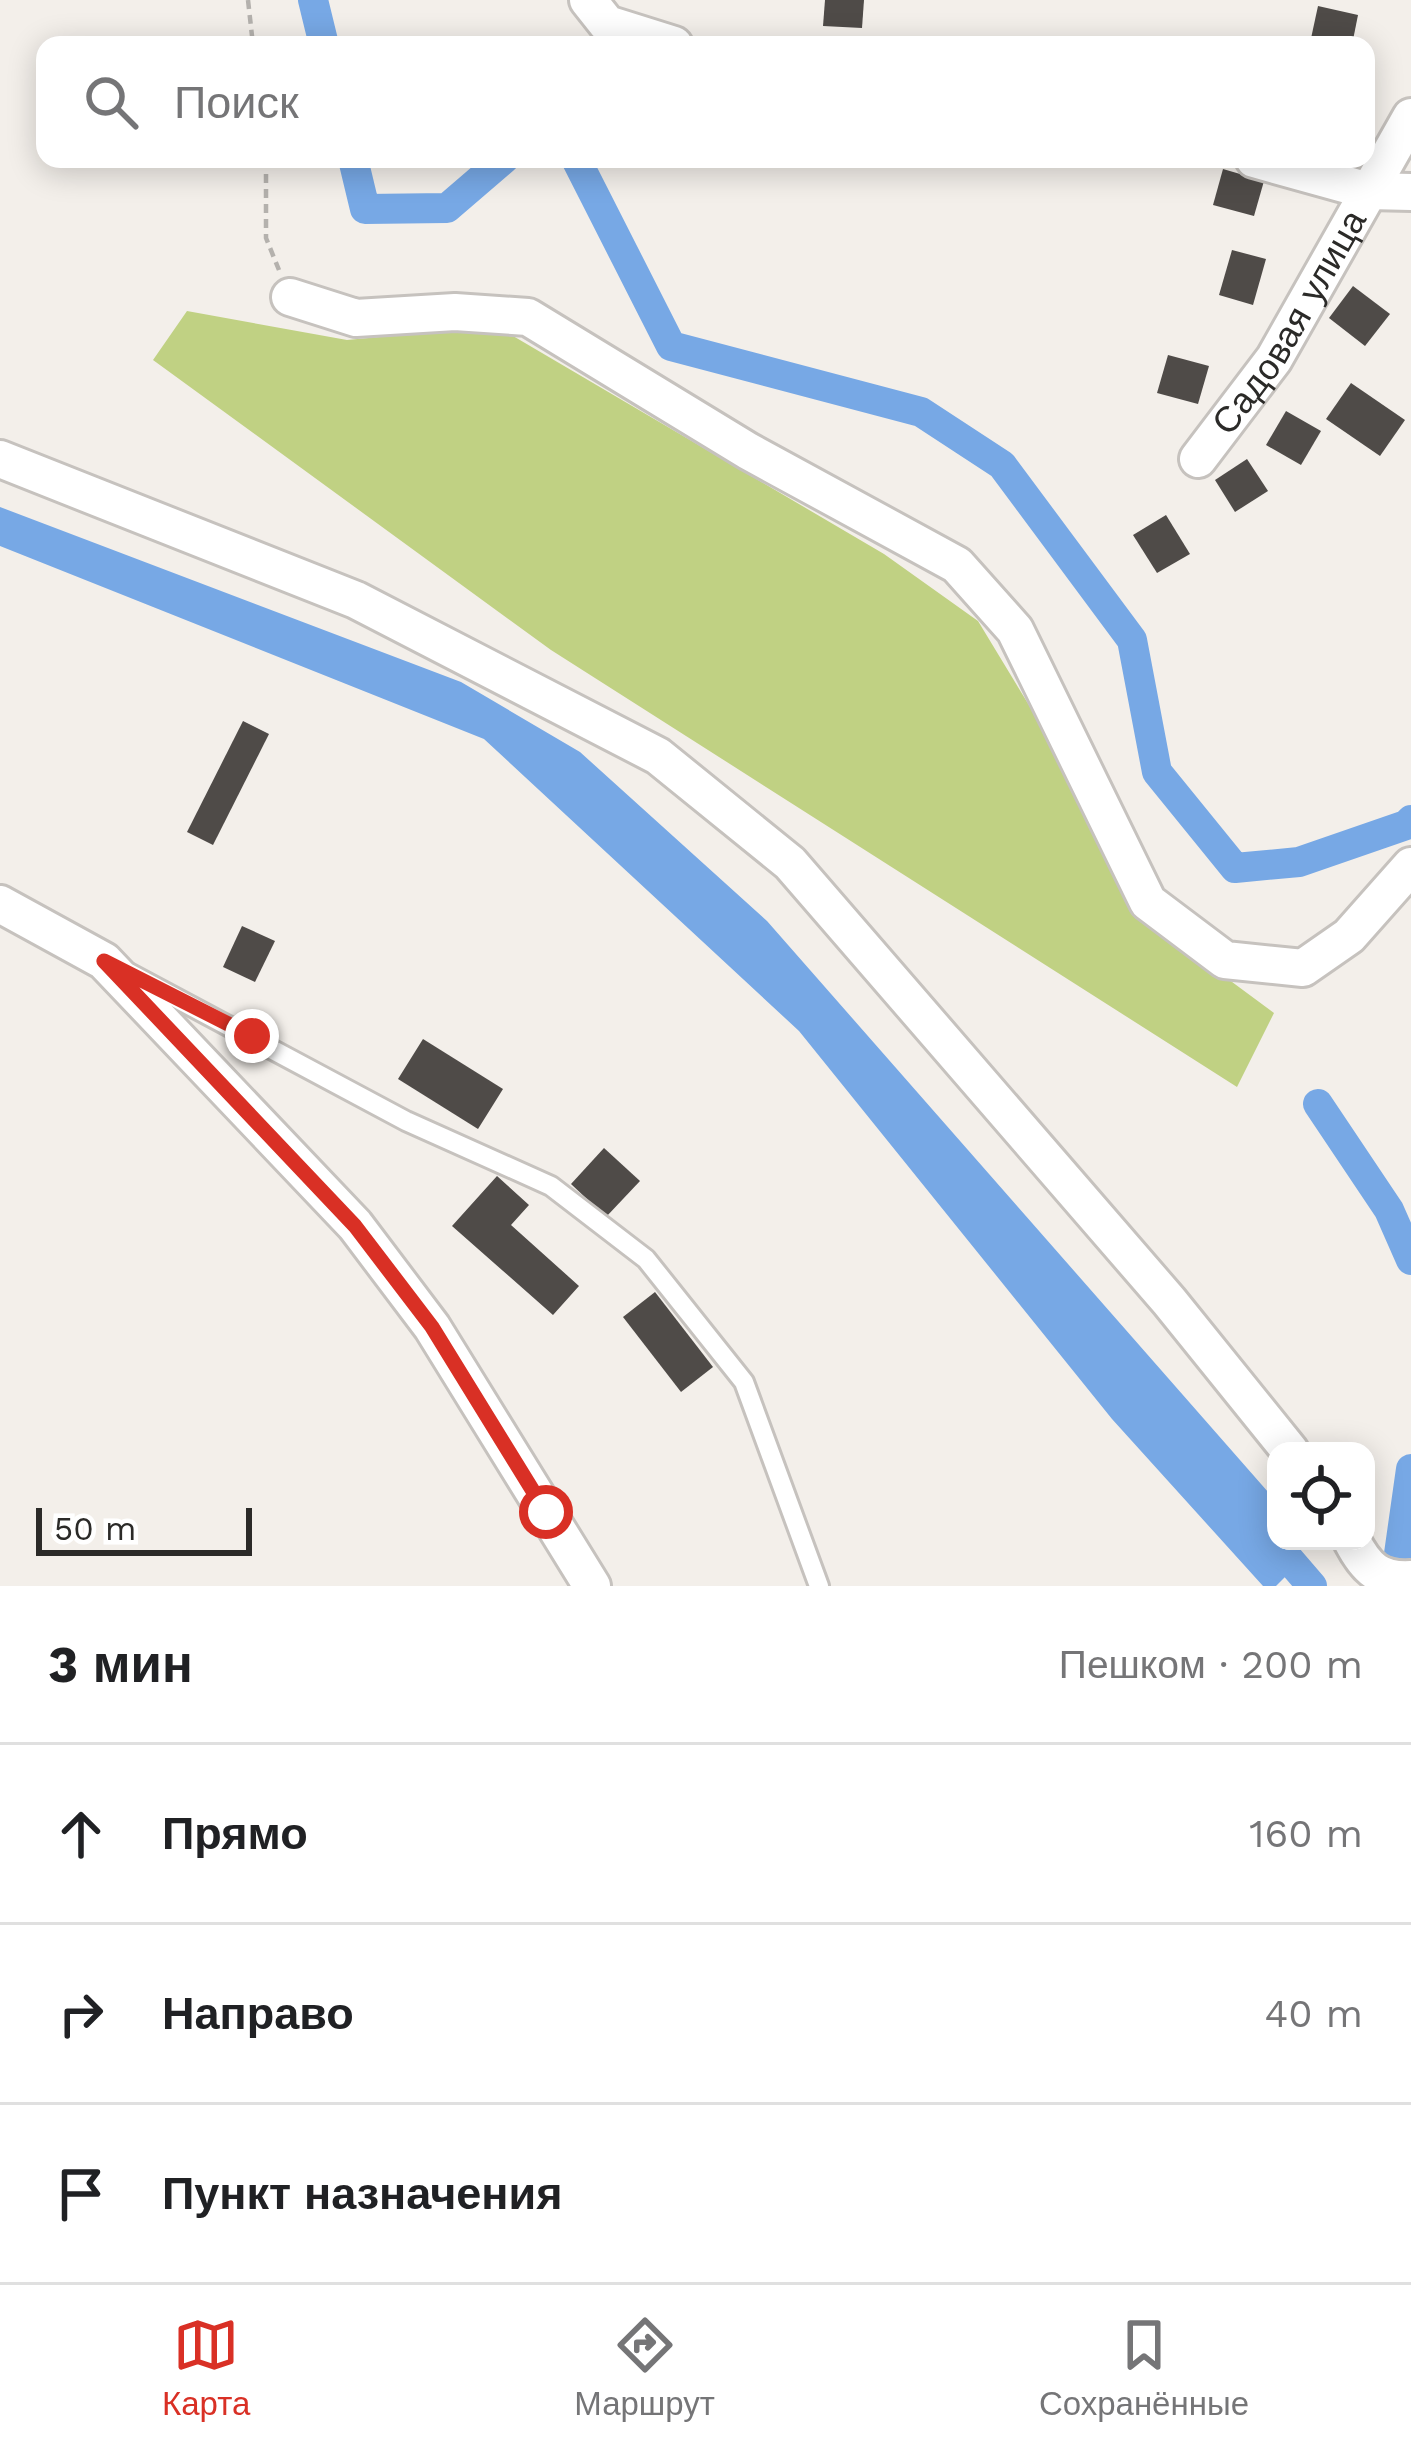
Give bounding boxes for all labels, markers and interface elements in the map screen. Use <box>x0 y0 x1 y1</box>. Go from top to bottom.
search box <box>36 36 1375 168</box>
icon: search <box>78 69 144 135</box>
text: Поиск <box>174 76 299 129</box>
street label: Садовая улица <box>1203 202 1375 443</box>
route end <box>225 1009 279 1063</box>
map controls <box>1267 1442 1375 1550</box>
button: locate <box>1267 1442 1375 1550</box>
route start <box>519 1485 573 1539</box>
scale bar <box>36 1502 252 1555</box>
text: 50 m <box>54 1509 136 1548</box>
text: 3 мин <box>48 1635 193 1694</box>
text: Пешком · 200 m <box>1059 1642 1363 1687</box>
icon: ahead <box>48 1801 114 1867</box>
text: Прямо <box>162 1807 308 1860</box>
text: 160 m <box>1249 1811 1363 1856</box>
icon: right <box>48 1981 114 2047</box>
text: Направо <box>162 1987 354 2040</box>
text: 40 m <box>1264 1991 1363 2036</box>
icon: arrive <box>48 2161 114 2227</box>
text: Пункт назначения <box>162 2167 562 2220</box>
tab: Карта <box>162 2312 250 2423</box>
tab: Маршрут <box>574 2312 715 2423</box>
tab: Сохранённые <box>1039 2312 1249 2423</box>

